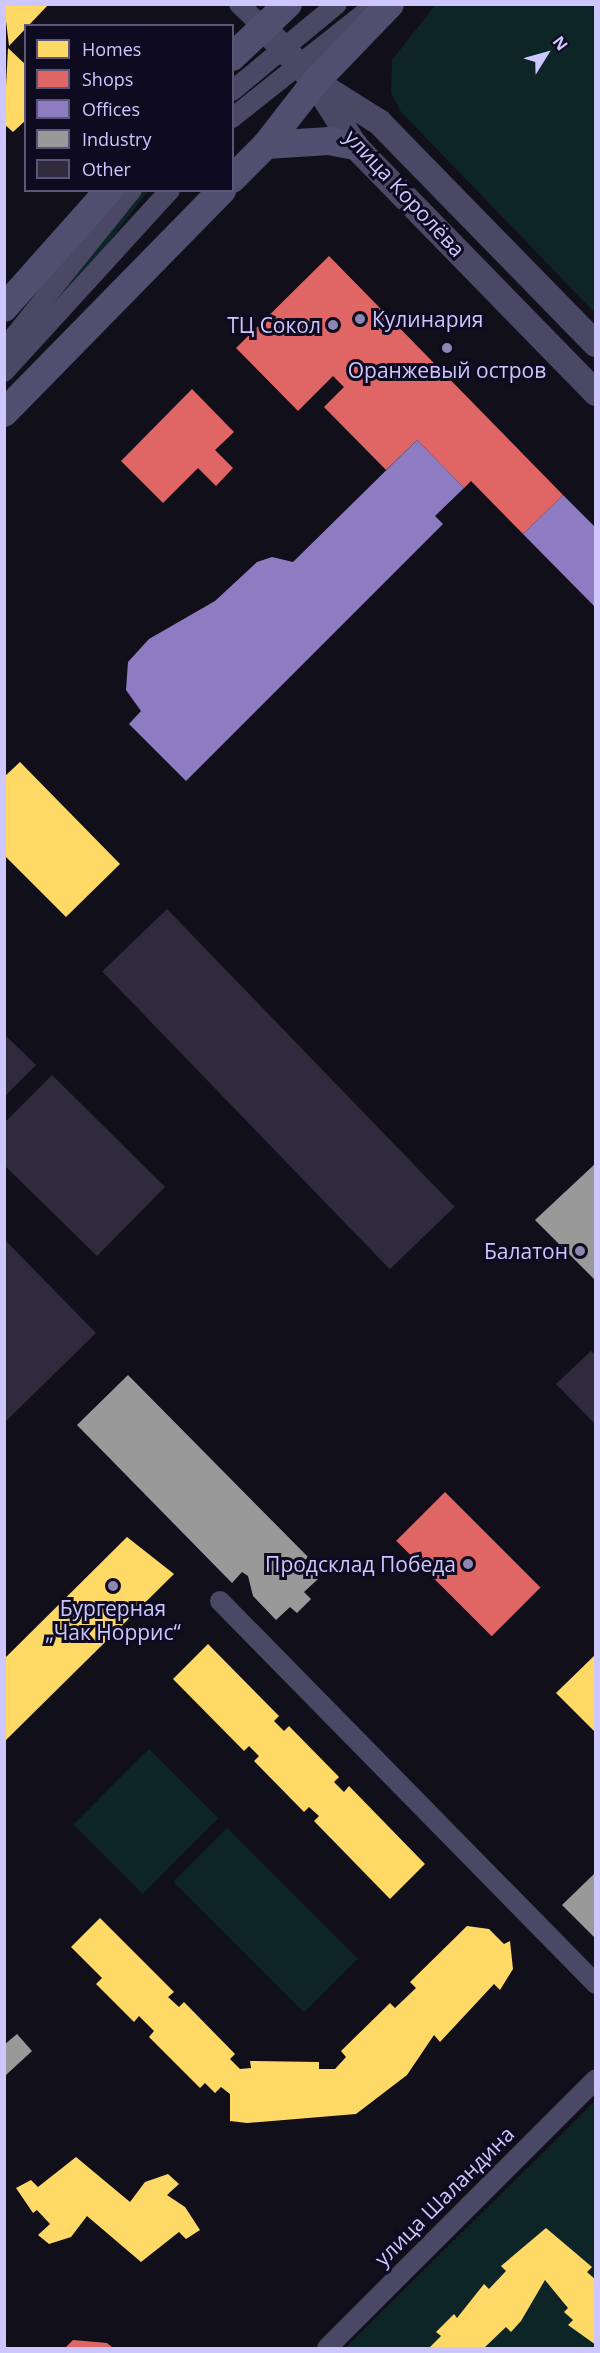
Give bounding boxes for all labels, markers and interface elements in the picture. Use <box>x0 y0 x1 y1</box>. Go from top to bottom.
legend <box>24 24 234 192</box>
north arrow <box>516 24 576 84</box>
text: N <box>548 31 573 55</box>
text: Homes <box>82 37 141 61</box>
text: Shops <box>82 67 133 91</box>
text: Offices <box>82 97 140 121</box>
street label: улица Королёва <box>340 124 470 262</box>
text: Industry <box>82 127 152 151</box>
text: Other <box>82 157 131 181</box>
place label: Кулинария <box>372 306 483 332</box>
place label: ТЦ Сокол <box>227 312 321 338</box>
marker: Кулинария <box>353 312 367 326</box>
marker: ТЦ Сокол <box>326 318 340 332</box>
marker: Оранжевый остров <box>440 341 454 355</box>
place label: Оранжевый остров <box>348 357 546 383</box>
place label: Балатон <box>484 1238 568 1264</box>
marker: Балатон <box>573 1244 587 1258</box>
place label: Продсклад Победа <box>265 1551 456 1577</box>
marker: Продсклад Победа <box>461 1557 475 1571</box>
marker: Бургерная „Чак Норрис“ <box>106 1579 120 1593</box>
place label: Бургерная „Чак Норрис“ <box>45 1595 181 1645</box>
street label: улица Шаландина <box>369 2121 519 2271</box>

